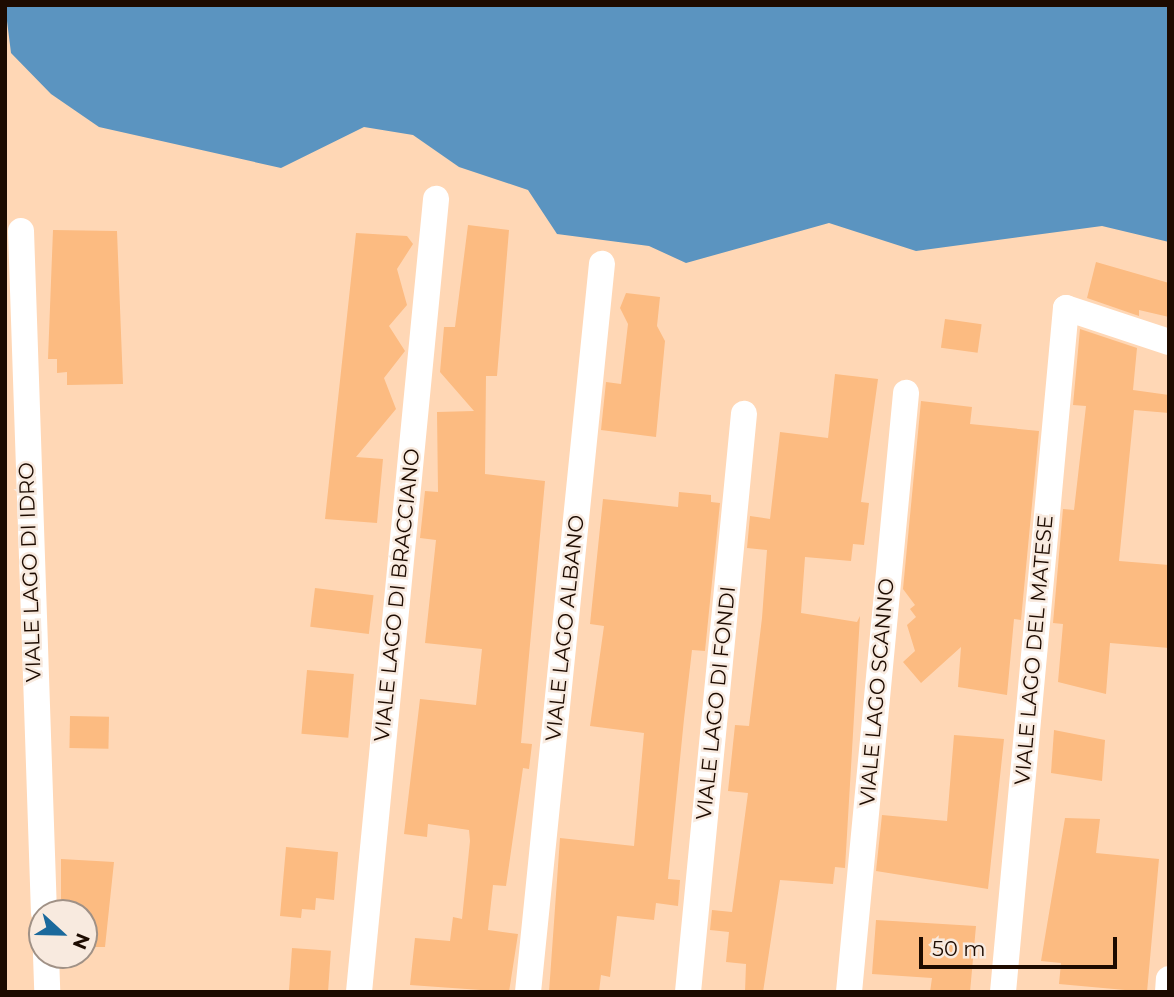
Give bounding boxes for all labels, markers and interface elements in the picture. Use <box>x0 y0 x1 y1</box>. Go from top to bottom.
street label: VIALE LAGO DI BRACCIANO <box>369 447 425 743</box>
street label: VIALE LAGO DI IDRO <box>14 462 46 682</box>
street label: VIALE LAGO ALBANO <box>541 514 589 742</box>
street label: VIALE LAGO DEL MATESE <box>1010 514 1058 786</box>
street label: VIALE LAGO SCANNO <box>854 577 900 807</box>
street label: VIALE LAGO DI FONDI <box>691 585 741 821</box>
north arrow <box>28 899 98 969</box>
scale bar <box>922 923 1120 967</box>
text: N <box>68 930 95 953</box>
text: 50 m <box>932 936 986 961</box>

